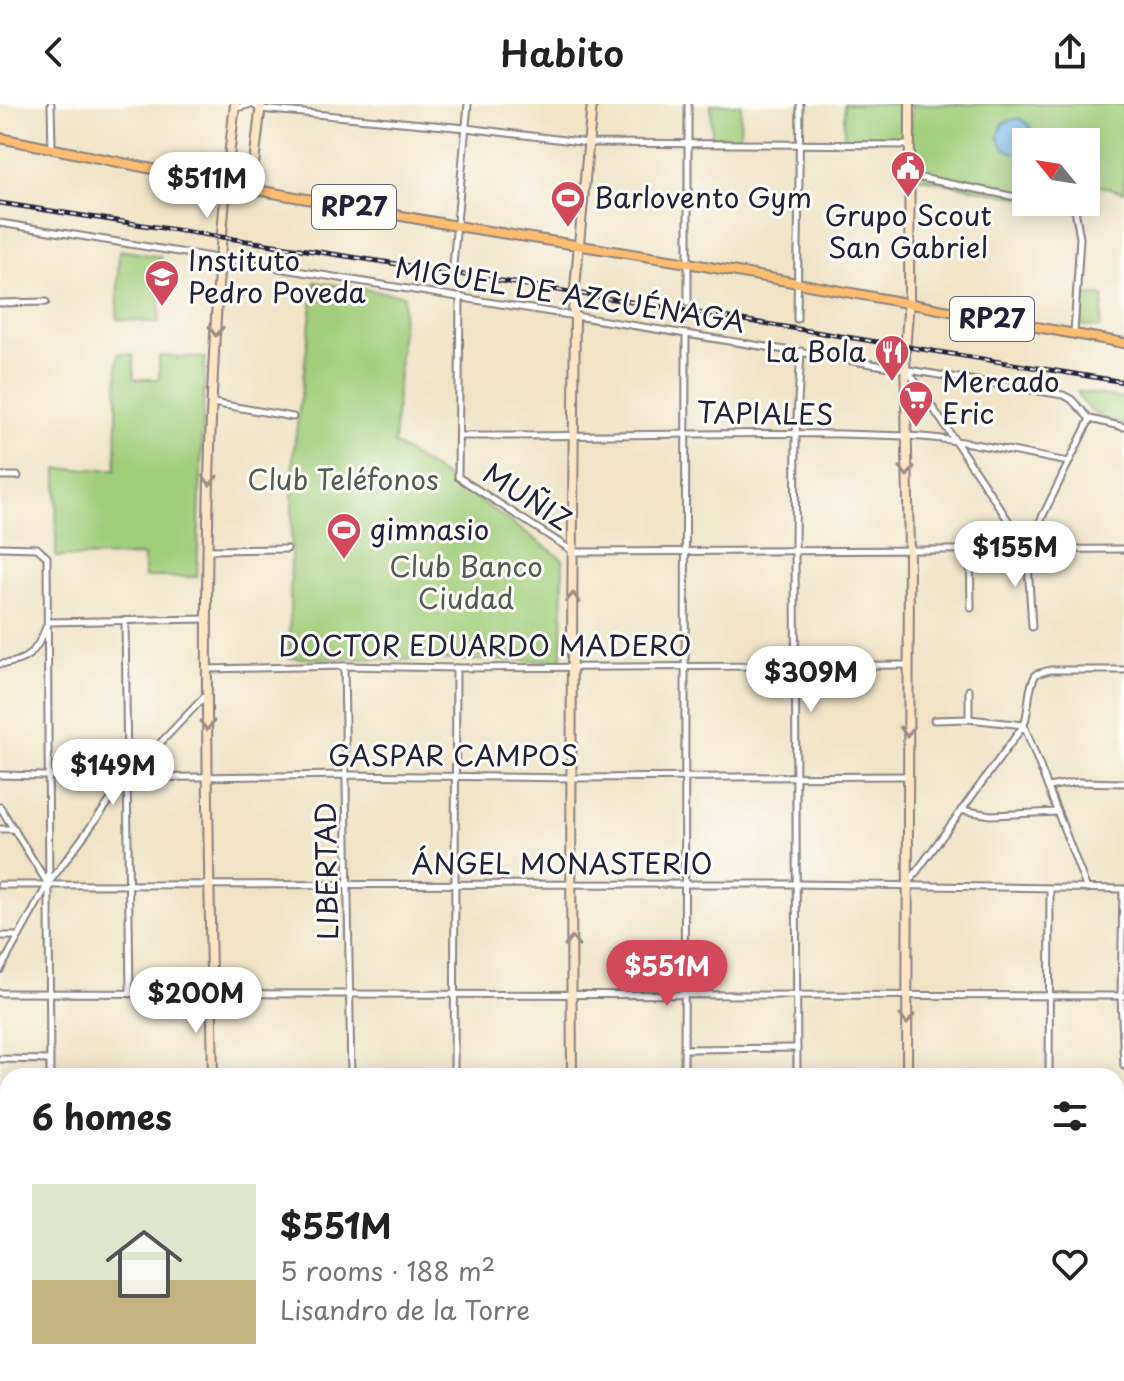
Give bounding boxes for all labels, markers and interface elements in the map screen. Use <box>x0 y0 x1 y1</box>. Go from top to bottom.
text: Habito <box>500 25 624 79</box>
icon: back <box>32 30 76 74</box>
icon: share <box>1048 30 1092 74</box>
north arrow <box>1012 128 1100 216</box>
map controls <box>1012 128 1100 216</box>
public building icon: Grupo Scout San Gabriel <box>889 149 927 199</box>
pin: $511M <box>151 152 263 220</box>
text: $511M <box>167 158 247 197</box>
place label: Barlovento Gym <box>594 175 812 218</box>
sports icon: Barlovento Gym <box>549 179 587 229</box>
road number: RP27 <box>312 185 396 229</box>
place label: Grupo Scout San Gabriel <box>824 193 992 268</box>
place label: Instituto Pedro Poveda <box>188 238 367 313</box>
street label: MIGUEL DE AZCUÉNAGA <box>393 245 748 342</box>
school or university icon: Instituto Pedro Poveda <box>143 258 181 308</box>
road number: RP27 <box>950 297 1034 341</box>
one-way arrow <box>207 325 224 338</box>
place label: La Bola <box>766 329 867 372</box>
restaurant icon: La Bola <box>873 333 911 383</box>
place label: Mercado Eric <box>942 359 1060 434</box>
supermarket icon: Mercado Eric <box>897 379 935 429</box>
street label: TAPIALES <box>696 390 834 435</box>
street label: MUÑIZ <box>475 451 580 540</box>
park label: Club Teléfonos <box>247 457 439 500</box>
one-way arrow <box>898 465 916 478</box>
one-way arrow <box>201 474 218 487</box>
place label: gimnasio <box>370 507 489 550</box>
sports icon: gimnasio <box>325 511 363 561</box>
pin: $155M <box>959 521 1071 589</box>
text: $155M <box>972 527 1058 566</box>
park label: Club Banco Ciudad <box>389 544 543 619</box>
one-way arrow <box>564 591 581 604</box>
street label: DOCTOR EDUARDO MADERO <box>278 623 692 666</box>
pin: $309M <box>755 646 867 714</box>
text: $309M <box>764 652 858 691</box>
one-way arrow <box>198 719 216 732</box>
one-way arrow <box>898 725 916 738</box>
street label: GASPAR CAMPOS <box>328 733 578 776</box>
pin: $149M <box>57 739 169 807</box>
text: $149M <box>70 745 156 784</box>
street label: LIBERTAD <box>303 802 348 940</box>
street label: ÁNGEL MONASTERIO <box>411 841 713 884</box>
one-way arrow <box>563 935 580 948</box>
pin: $551M <box>611 940 723 1008</box>
text: $551M <box>624 946 710 985</box>
pin: $200M <box>140 967 252 1035</box>
text: $200M <box>148 973 244 1012</box>
one-way arrow <box>898 1013 916 1026</box>
text: 6 homes <box>32 1090 172 1142</box>
icon: filters <box>1048 1094 1092 1138</box>
text: $551M <box>280 1199 391 1251</box>
icon: home <box>96 1216 192 1312</box>
icon: heart <box>1048 1242 1092 1286</box>
text: 5 rooms · 188 m² <box>280 1251 495 1290</box>
text: Lisandro de la Torre <box>280 1290 530 1329</box>

